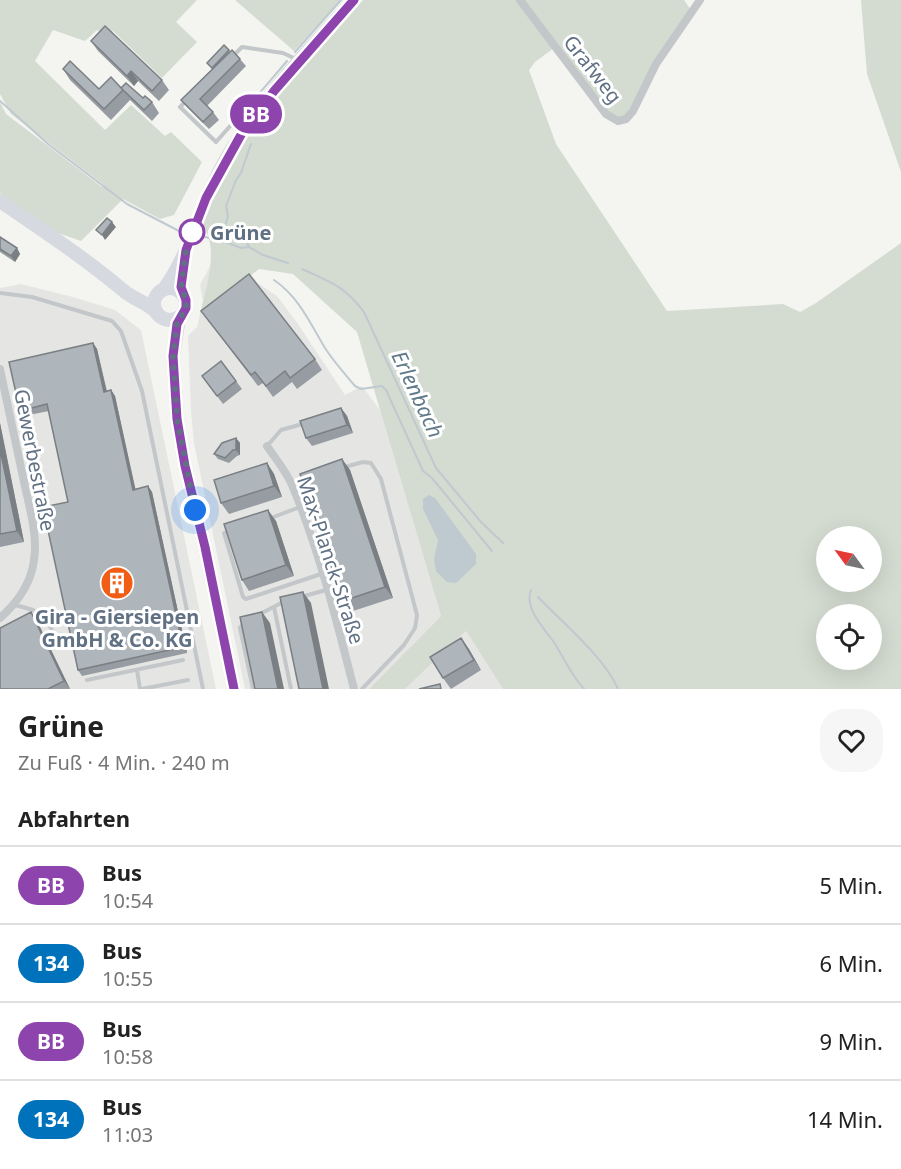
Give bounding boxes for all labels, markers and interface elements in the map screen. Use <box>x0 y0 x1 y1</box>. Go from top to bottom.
street label: Grafweg <box>558 29 628 109</box>
line badge: BB <box>229 94 283 134</box>
text: BB <box>242 100 270 128</box>
marker: Grüne <box>179 219 205 245</box>
place label: Grüne <box>210 219 271 246</box>
water label: Erlenbach <box>386 346 450 442</box>
street label: Gewerbestraße <box>8 387 62 533</box>
street label: Max-Planck-Straße <box>291 473 371 647</box>
your location <box>180 495 210 525</box>
north arrow <box>816 526 882 592</box>
map controls <box>816 526 882 670</box>
building icon: Gira - Giersiepen GmbH & Co. KG <box>99 565 135 601</box>
place label: Gira - Giersiepen GmbH & Co. KG <box>35 603 199 653</box>
button: locate <box>816 604 882 670</box>
text: Grüne <box>18 707 104 745</box>
button: heart <box>820 709 883 772</box>
text: Zu Fuß · 4 Min. · 240 m <box>18 749 230 776</box>
text: Abfahrten <box>18 803 130 833</box>
text: Bus <box>102 857 142 887</box>
text: 5 Min. <box>820 870 883 900</box>
text: BB <box>37 871 65 899</box>
text: 10:54 <box>102 887 153 914</box>
text: Bus <box>102 935 142 965</box>
text: 6 Min. <box>820 948 883 978</box>
text: 134 <box>33 949 69 977</box>
text: 10:55 <box>102 965 153 992</box>
text: Bus <box>102 1013 142 1043</box>
text: 9 Min. <box>820 1026 883 1056</box>
text: BB <box>37 1027 65 1055</box>
text: 10:58 <box>102 1043 153 1070</box>
text: Bus <box>102 1091 142 1121</box>
text: 14 Min. <box>807 1104 883 1134</box>
text: 134 <box>33 1105 69 1133</box>
text: 11:03 <box>102 1121 153 1148</box>

